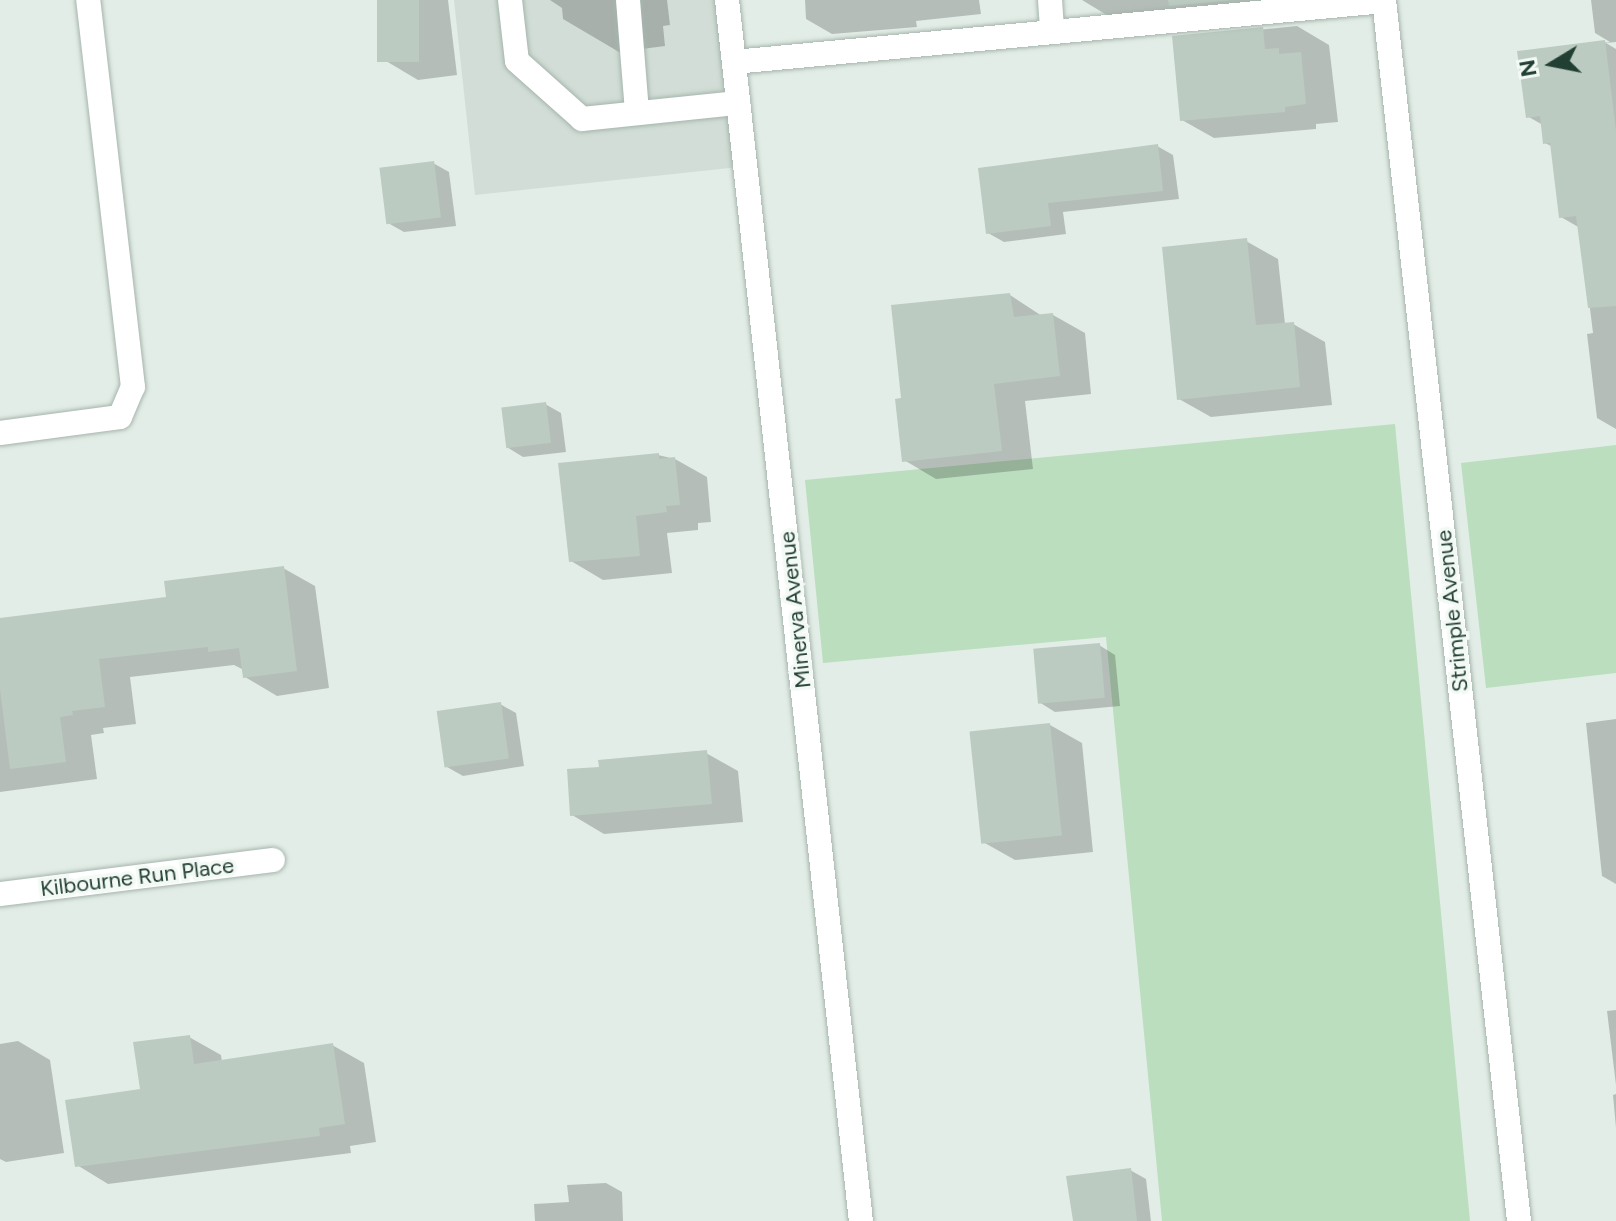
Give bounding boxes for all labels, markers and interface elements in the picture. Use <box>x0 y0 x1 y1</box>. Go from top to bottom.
north arrow <box>1512 24 1592 104</box>
text: N <box>1513 58 1543 79</box>
street label: Strimple Avenue <box>1430 529 1474 693</box>
street label: Minerva Avenue <box>774 530 816 690</box>
street label: Kilbourne Run Place <box>39 852 235 902</box>

